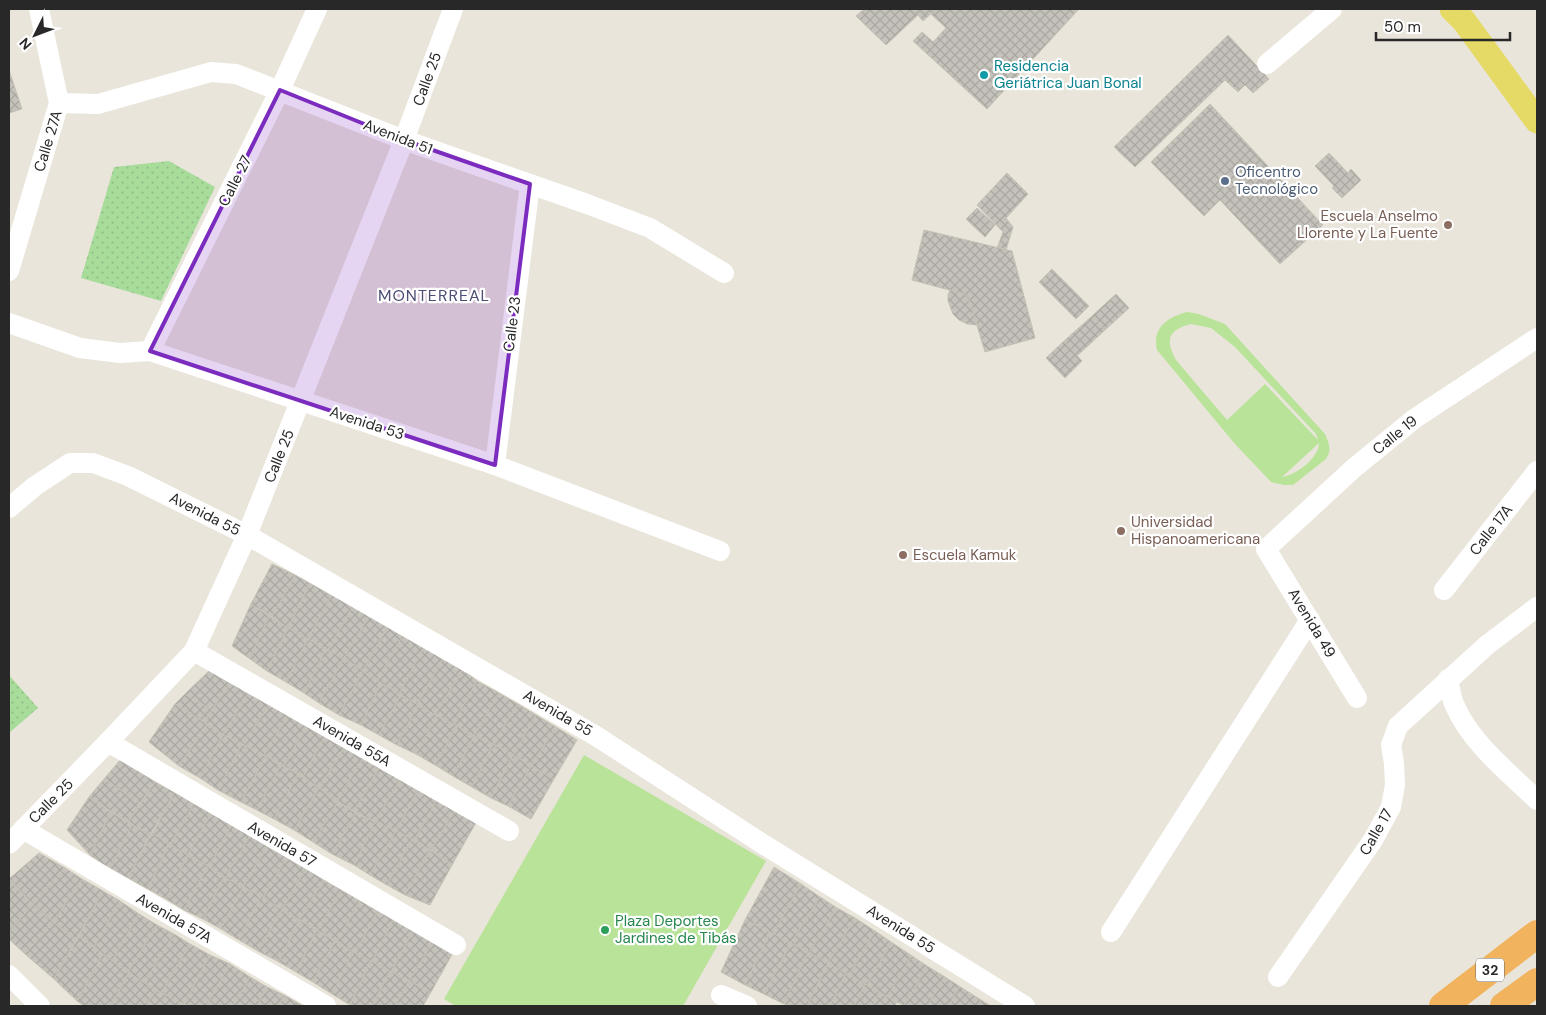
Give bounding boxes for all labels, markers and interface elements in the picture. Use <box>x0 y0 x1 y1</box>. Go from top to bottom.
north arrow <box>10 10 60 60</box>
scale bar <box>1376 10 1510 42</box>
text: 50 m <box>1384 17 1421 37</box>
text: N <box>15 34 35 54</box>
street label: Calle 25 <box>408 49 446 109</box>
place label: Residencia Geriátrica Juan Bonal <box>994 56 1142 93</box>
marker: Residencia Geriátrica Juan Bonal <box>978 69 990 81</box>
street label: Calle 27A <box>29 108 67 174</box>
street label: Avenida 51 <box>360 115 436 159</box>
street label: Calle 27 <box>214 152 256 210</box>
place label: Oficentro Tecnológico <box>1235 162 1318 199</box>
marker: Oficentro Tecnológico <box>1219 175 1231 187</box>
place label: Escuela Anselmo Llorente y La Fuente <box>1297 206 1438 243</box>
marker: Escuela Anselmo Llorente y La Fuente <box>1442 219 1454 231</box>
district label: MONTERREAL <box>378 285 490 306</box>
street label: Calle 23 <box>499 295 525 353</box>
street label: Avenida 53 <box>327 402 407 444</box>
street label: Calle 19 <box>1368 411 1422 459</box>
street label: Calle 25 <box>259 426 299 486</box>
street label: Avenida 55 <box>166 488 244 540</box>
street label: Calle 17A <box>1465 500 1517 560</box>
place label: Universidad Hispanoamericana <box>1131 512 1260 549</box>
marker: Universidad Hispanoamericana <box>1115 525 1127 537</box>
place label: Escuela Kamuk <box>913 545 1017 565</box>
marker: Escuela Kamuk <box>897 549 909 561</box>
street label: Avenida 49 <box>1283 585 1341 661</box>
street label: Avenida 55 <box>520 685 596 741</box>
street label: Avenida 55A <box>309 711 395 771</box>
street label: Calle 25 <box>24 774 78 828</box>
street label: Calle 17 <box>1355 805 1397 859</box>
street label: Avenida 57 <box>244 816 320 872</box>
street label: Avenida 57A <box>132 888 216 948</box>
street label: Avenida 55 <box>863 900 939 958</box>
place label: Plaza Deportes Jardines de Tibás <box>615 911 737 948</box>
marker: Plaza Deportes Jardines de Tibás <box>599 924 611 936</box>
road number: 32 <box>1476 958 1504 982</box>

